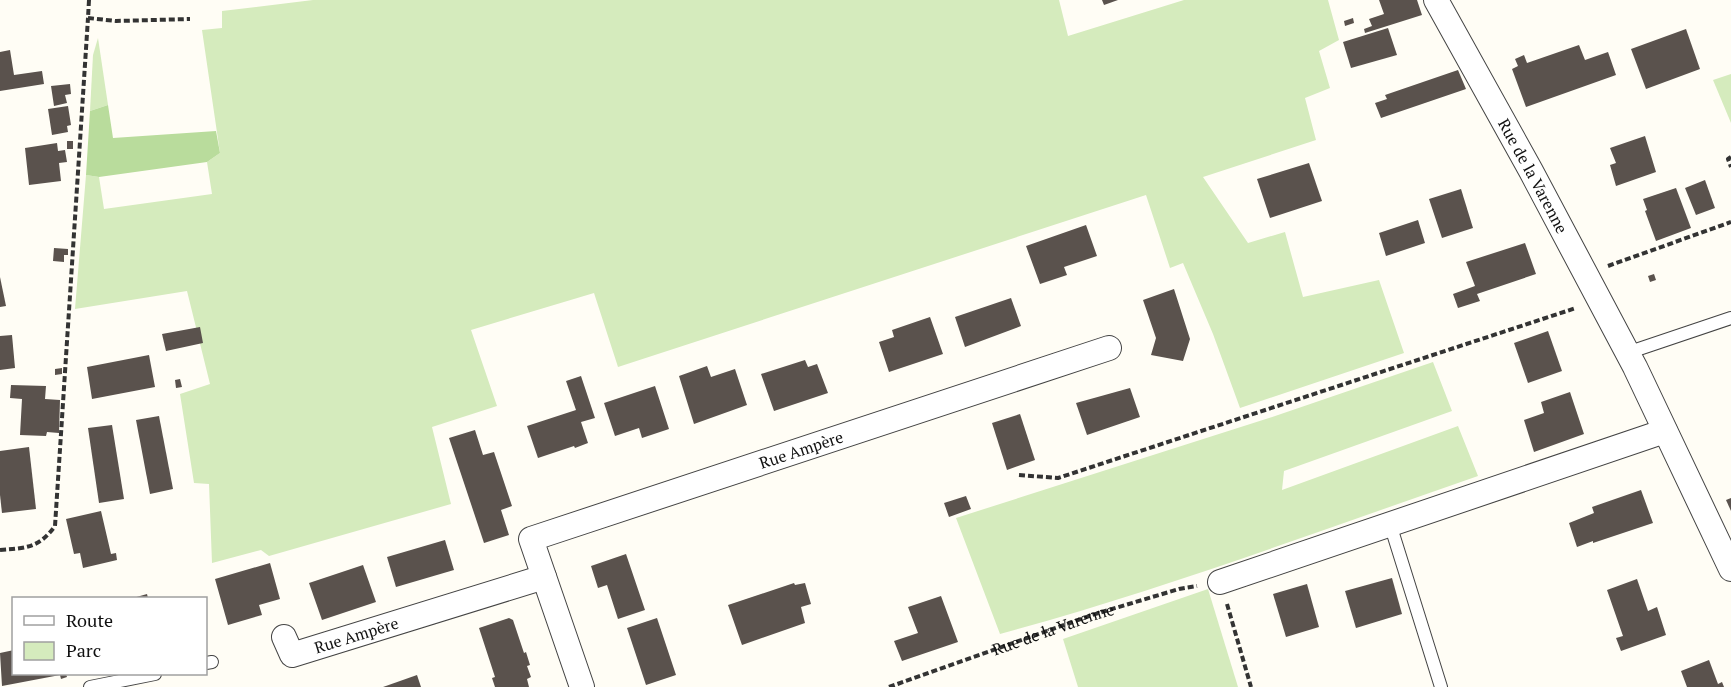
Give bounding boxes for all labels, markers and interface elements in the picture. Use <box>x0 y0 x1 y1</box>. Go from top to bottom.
street label: Rue de la Varenne <box>1493 115 1573 237</box>
street label: Rue Ampère <box>756 426 846 474</box>
legend <box>12 597 207 675</box>
street label: Rue de la Varenne <box>989 598 1117 661</box>
text: Route <box>66 608 113 632</box>
street label: Rue Ampère <box>311 612 401 658</box>
text: Parc <box>66 638 101 662</box>

